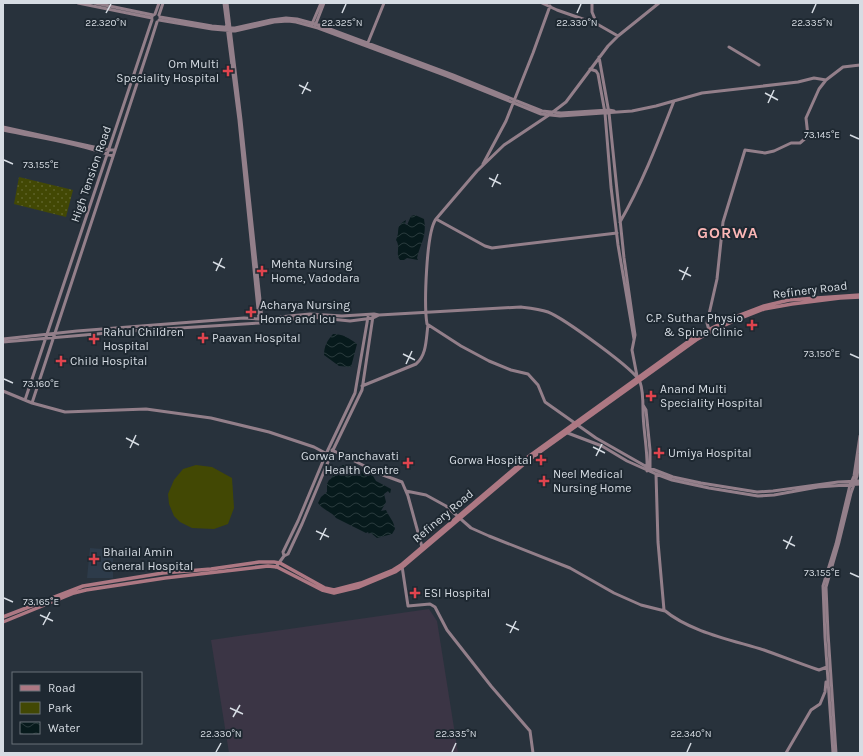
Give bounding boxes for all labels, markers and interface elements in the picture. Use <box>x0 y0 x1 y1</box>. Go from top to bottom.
text: 22.320°N <box>85 17 127 29</box>
text: 22.325°N <box>322 17 362 29</box>
text: 22.330°N <box>556 17 598 29</box>
text: 22.335°N <box>791 17 833 29</box>
place label: Om Multi Speciality Hospital <box>116 57 219 85</box>
marker: Om Multi Speciality Hospital <box>222 65 234 77</box>
street label: High Tension Road <box>68 124 114 224</box>
text: 73.145°E <box>804 129 840 141</box>
text: 73.155°E <box>23 159 59 171</box>
district label: GORWA <box>697 223 759 242</box>
place label: Mehta Nursing Home, Vadodara <box>271 257 360 285</box>
marker: Mehta Nursing Home, Vadodara <box>256 265 268 277</box>
street label: Refinery Road <box>772 278 848 302</box>
place label: Acharya Nursing Home and Icu <box>260 298 350 326</box>
marker: Acharya Nursing Home and Icu <box>245 306 257 318</box>
place label: C.P. Suthar Physio & Spine Clinic <box>646 311 743 339</box>
marker: C.P. Suthar Physio & Spine Clinic <box>746 319 758 331</box>
place label: Rahul Children Hospital <box>103 325 184 353</box>
place label: Paavan Hospital <box>212 331 301 345</box>
marker: Paavan Hospital <box>197 332 209 344</box>
marker: Rahul Children Hospital <box>88 333 100 345</box>
text: 73.150°E <box>804 348 840 360</box>
place label: Child Hospital <box>70 354 147 368</box>
marker: Child Hospital <box>55 355 67 367</box>
text: 73.160°E <box>23 378 59 390</box>
place label: Anand Multi Speciality Hospital <box>660 382 763 410</box>
marker: Anand Multi Speciality Hospital <box>645 390 657 402</box>
place label: Umiya Hospital <box>668 446 752 460</box>
marker: Umiya Hospital <box>653 447 665 459</box>
place label: Gorwa Panchavati Health Centre <box>301 449 399 477</box>
place label: Gorwa Hospital <box>449 453 532 467</box>
marker: Gorwa Hospital <box>535 454 547 466</box>
marker: Gorwa Panchavati Health Centre <box>402 457 414 469</box>
place label: Neel Medical Nursing Home <box>553 467 632 495</box>
marker: Neel Medical Nursing Home <box>538 475 550 487</box>
street label: Refinery Road <box>410 487 476 545</box>
place label: Bhailal Amin General Hospital <box>103 545 193 573</box>
marker: Bhailal Amin General Hospital <box>88 553 100 565</box>
text: 73.155°E <box>804 567 840 579</box>
place label: ESI Hospital <box>424 586 490 600</box>
marker: ESI Hospital <box>409 587 421 599</box>
text: 73.165°E <box>23 596 59 608</box>
legend <box>12 672 142 744</box>
text: Road <box>48 681 76 695</box>
text: Park <box>48 701 73 715</box>
text: Water <box>48 721 81 735</box>
text: 22.330°N <box>200 728 242 740</box>
text: 22.335°N <box>435 728 477 740</box>
text: 22.340°N <box>670 728 712 740</box>

